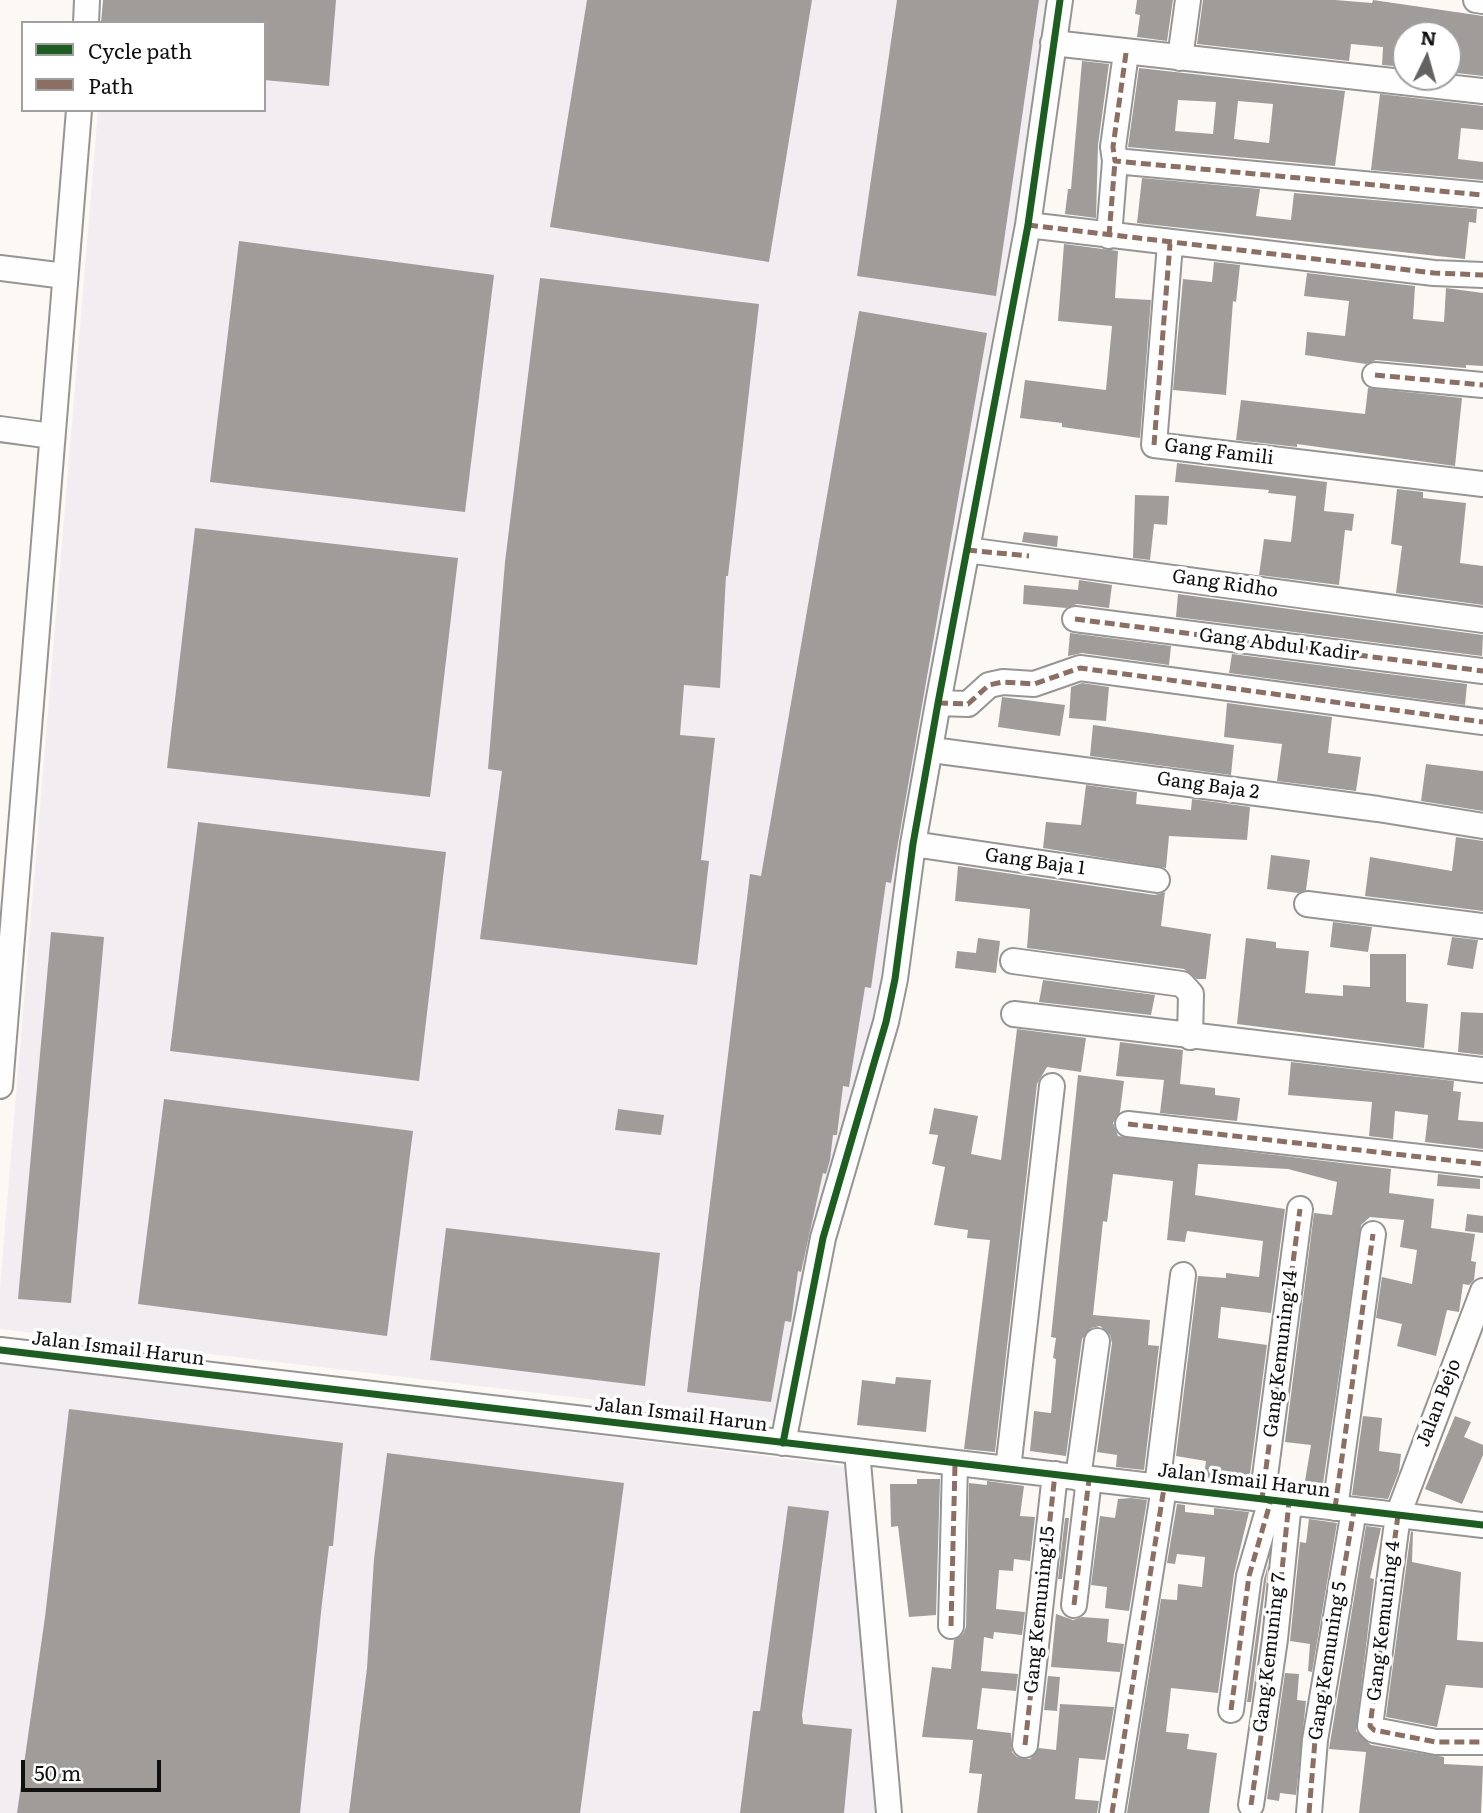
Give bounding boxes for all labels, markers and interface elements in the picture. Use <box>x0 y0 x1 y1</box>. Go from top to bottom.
legend <box>21 21 266 112</box>
north arrow <box>1392 21 1462 91</box>
text: N <box>1419 22 1438 52</box>
text: Cycle path <box>88 34 192 65</box>
text: Path <box>88 69 134 100</box>
street label: Gang Famili <box>1163 434 1275 470</box>
street label: Gang Ridho <box>1171 565 1279 603</box>
street label: Gang Abdul Kadir <box>1198 624 1360 666</box>
street label: Gang Baja 2 <box>1155 768 1261 804</box>
street label: Gang Baja 1 <box>983 844 1087 880</box>
street label: Gang Kemuning 14 <box>1259 1269 1303 1439</box>
street label: Jalan Ismail Harun <box>30 1327 206 1371</box>
street label: Jalan Bejo <box>1412 1356 1466 1450</box>
street label: Jalan Ismail Harun <box>593 1393 769 1437</box>
street label: Jalan Ismail Harun <box>1156 1459 1332 1503</box>
street label: Gang Kemuning 15 <box>1020 1525 1060 1695</box>
street label: Gang Kemuning 4 <box>1363 1540 1405 1702</box>
street label: Gang Kemuning 7 <box>1249 1572 1291 1734</box>
street label: Gang Kemuning 5 <box>1304 1580 1352 1742</box>
scale bar <box>24 1746 164 1790</box>
text: 50 m <box>34 1756 81 1787</box>

